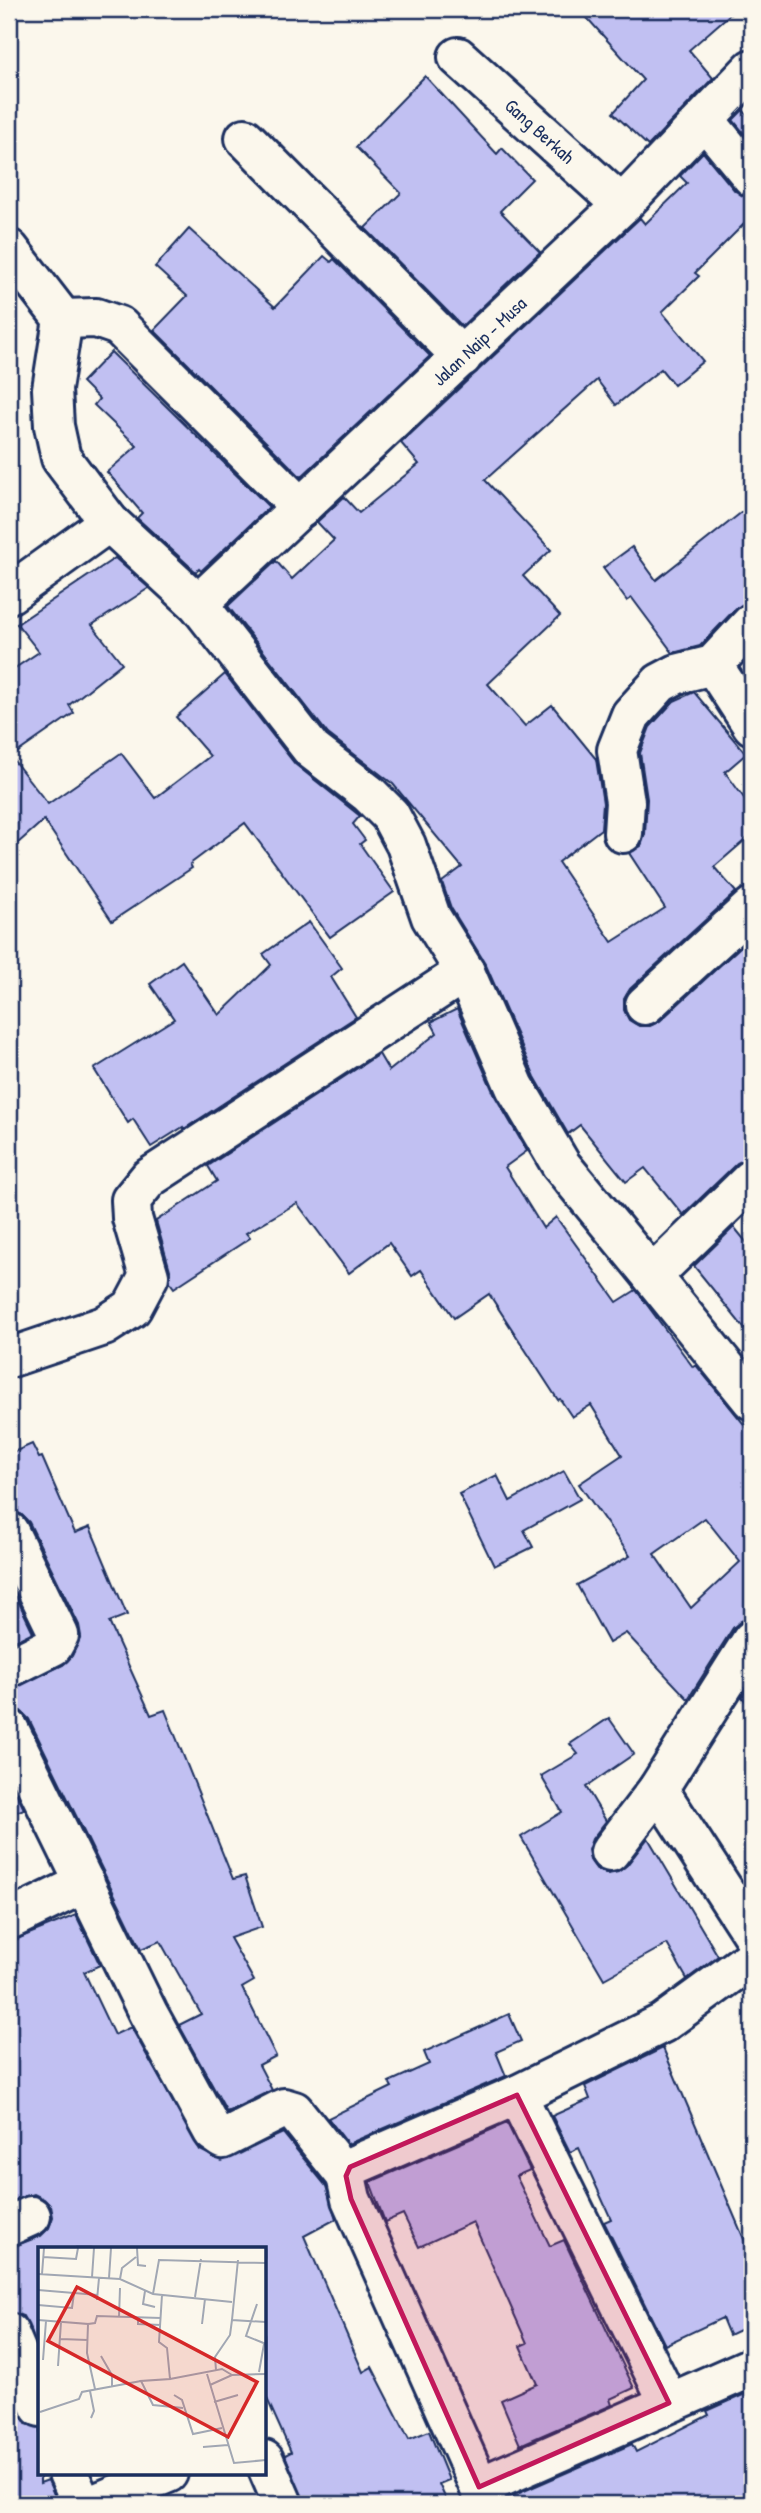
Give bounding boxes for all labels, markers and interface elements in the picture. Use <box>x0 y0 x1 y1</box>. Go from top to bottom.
street label: Gang Berkah <box>499 93 581 169</box>
street label: Jalan Naip - Musa <box>426 290 532 391</box>
inset map <box>38 2247 266 2474</box>

